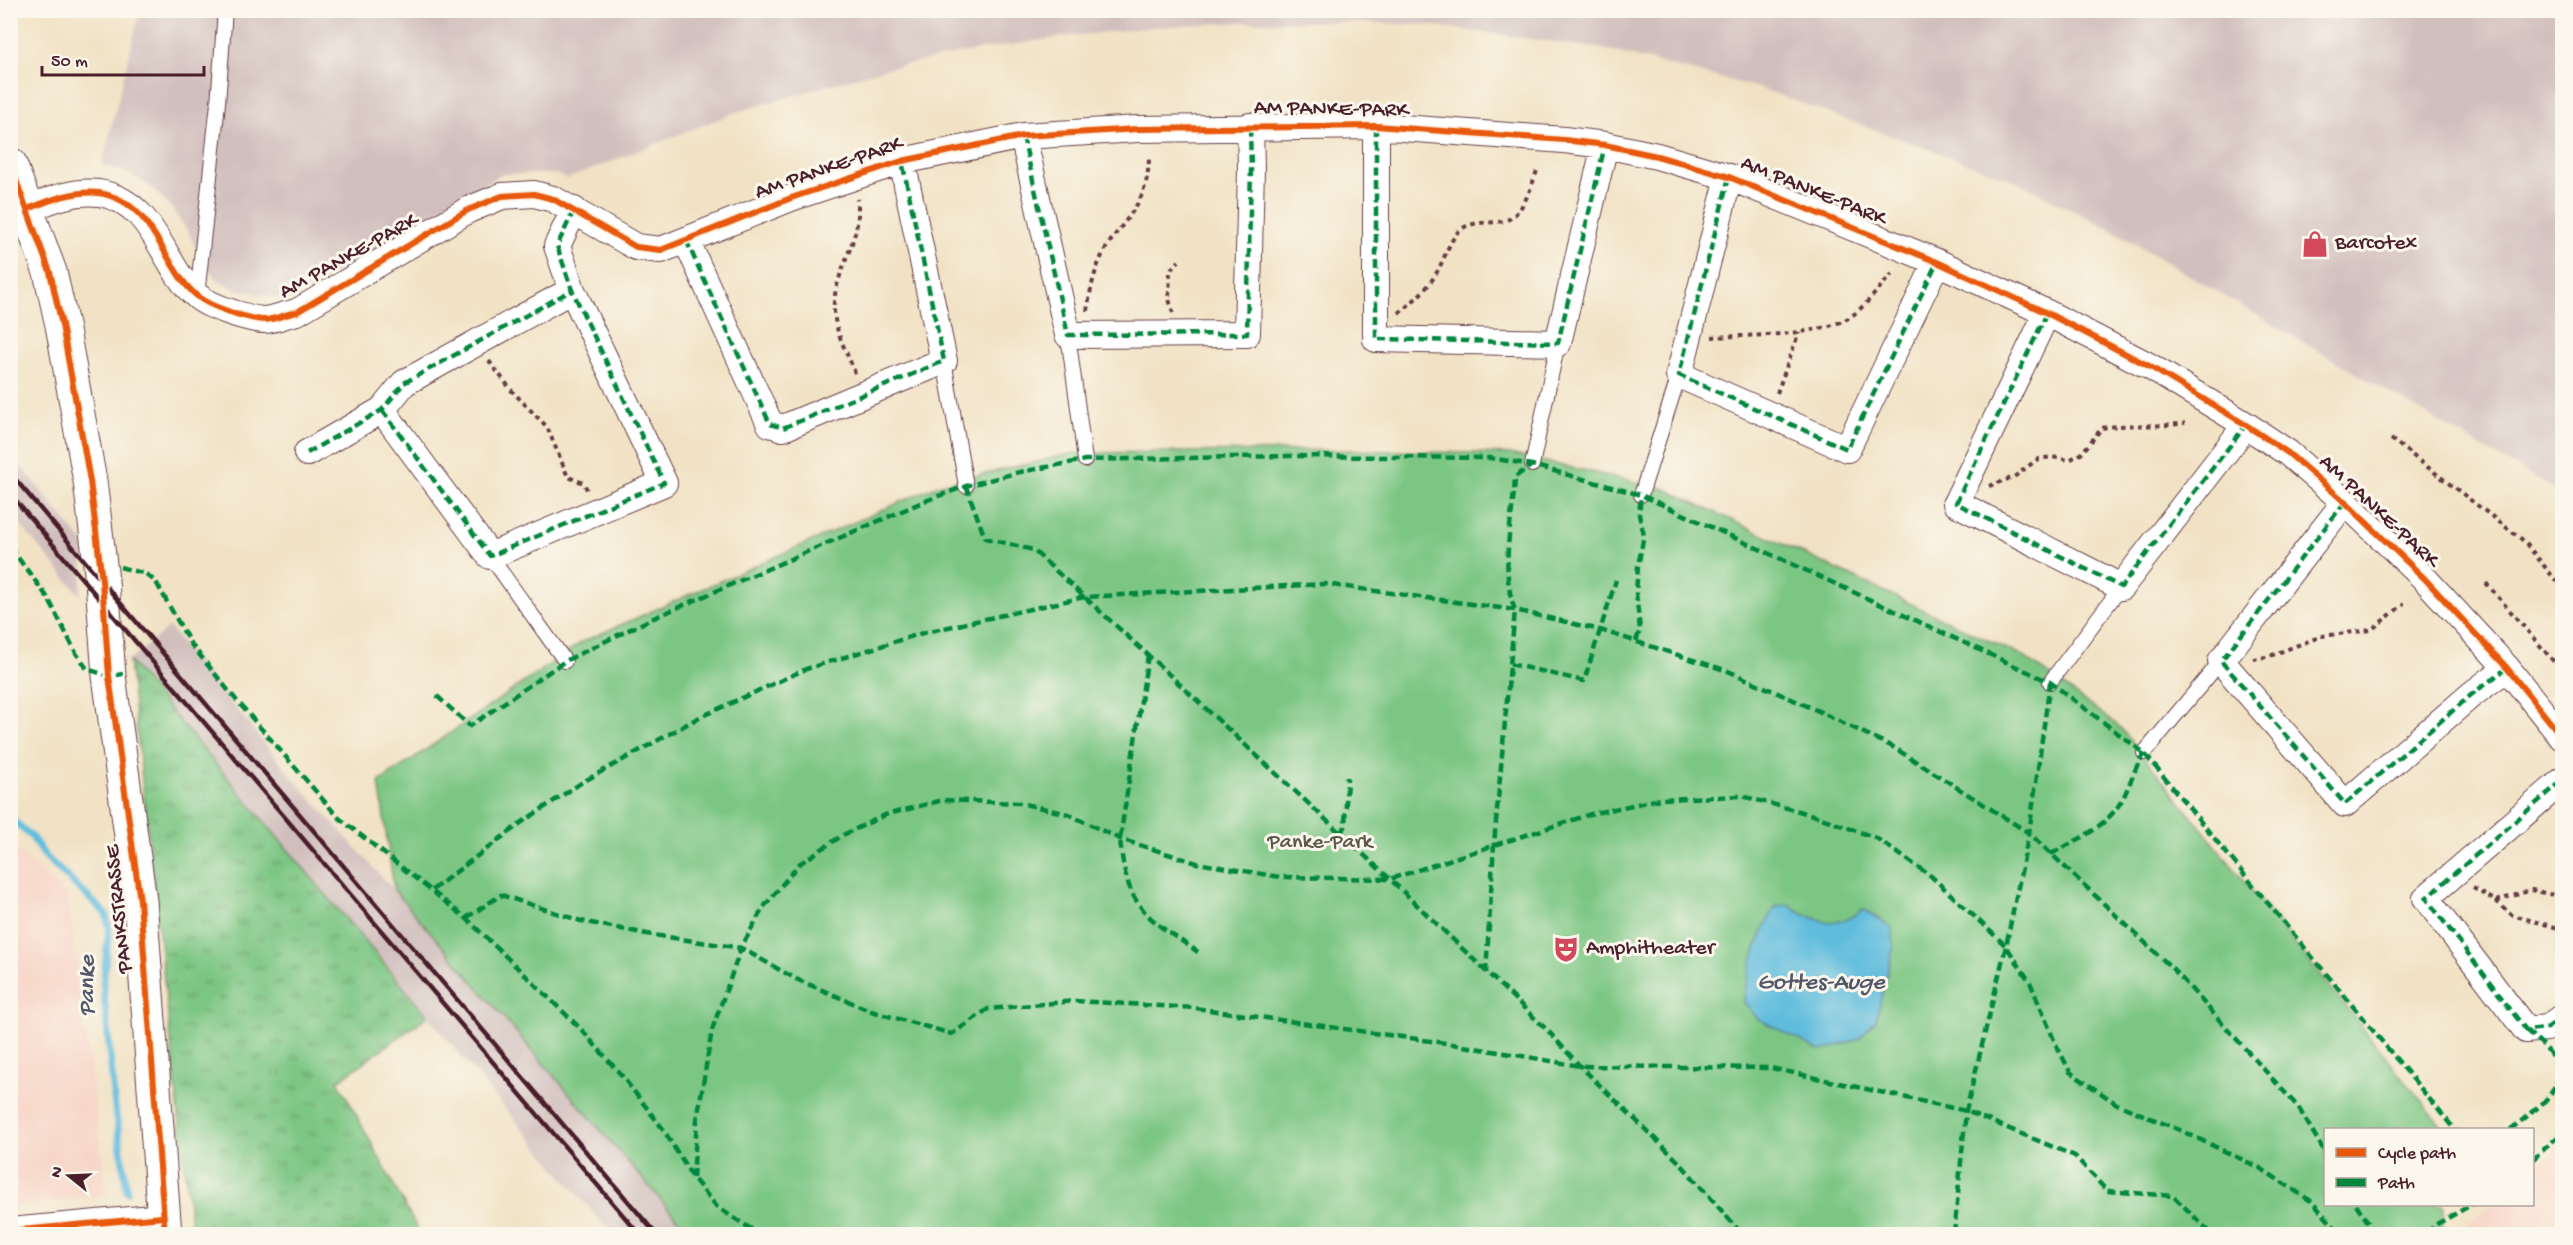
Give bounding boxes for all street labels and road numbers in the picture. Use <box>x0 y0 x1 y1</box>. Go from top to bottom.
street label: AM PANKE-PARK <box>1254 96 1411 124</box>
street label: AM PANKE-PARK <box>752 131 909 206</box>
street label: AM PANKE-PARK <box>1737 151 1892 234</box>
street label: AM PANKE-PARK <box>275 207 425 306</box>
street label: AM PANKE-PARK <box>2313 450 2445 576</box>
street label: PANKSTRASSE <box>100 842 140 975</box>

